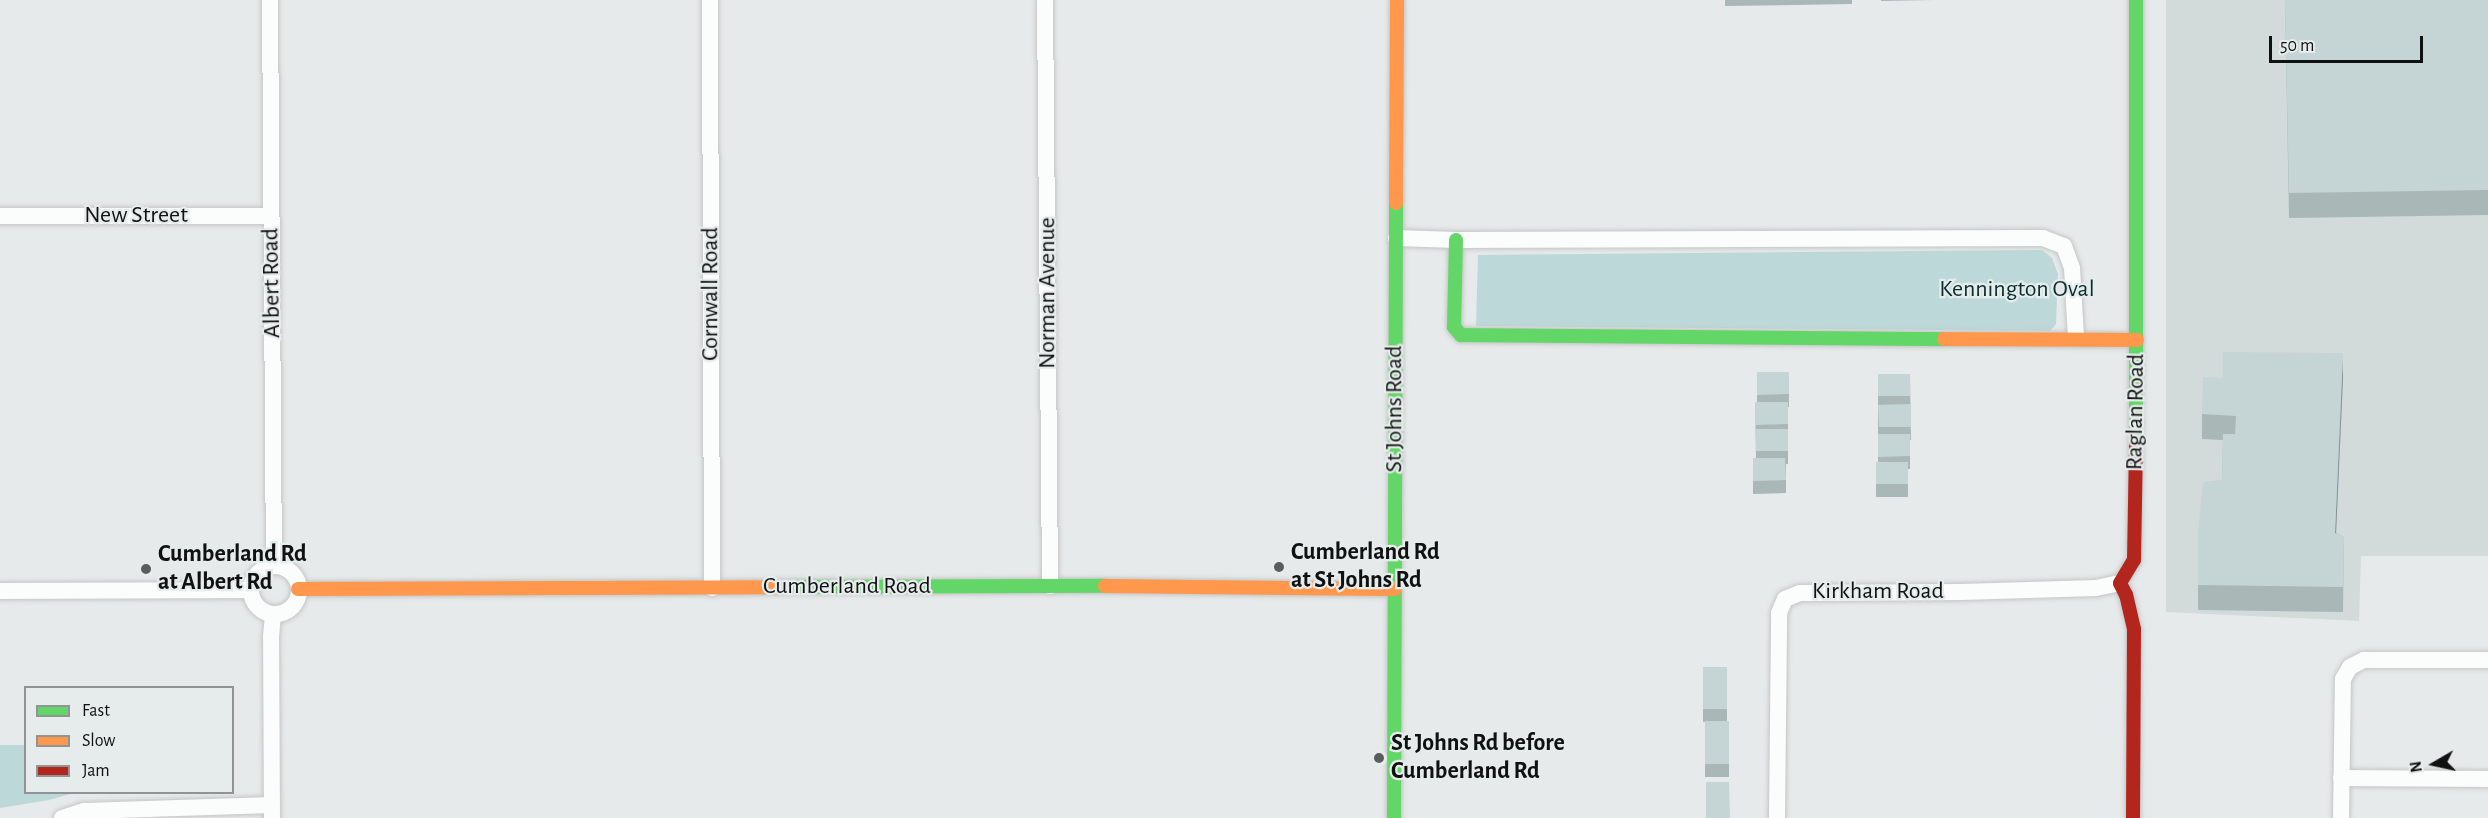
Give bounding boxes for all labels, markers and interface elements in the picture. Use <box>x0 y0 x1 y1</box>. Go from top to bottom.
scale bar <box>2272 24 2426 62</box>
text: 50 m <box>2280 37 2314 55</box>
street label: New Street <box>84 202 188 230</box>
street label: Norman Avenue <box>1034 217 1062 369</box>
street label: Cornwall Road <box>697 227 725 361</box>
street label: Albert Road <box>257 228 287 338</box>
park label: Kennington Oval <box>1939 276 2095 304</box>
street label: St Johns Road <box>1381 346 1409 472</box>
street label: Raglan Road <box>2121 354 2151 470</box>
place label: Cumberland Rd at St Johns Rd <box>1291 539 1440 595</box>
place label: Cumberland Rd at Albert Rd <box>158 541 307 597</box>
marker: Cumberland Rd at St Johns Rd <box>1272 560 1286 574</box>
marker: Cumberland Rd at Albert Rd <box>139 562 153 576</box>
street label: Cumberland Road <box>763 573 931 601</box>
street label: Kirkham Road <box>1812 578 1944 606</box>
legend <box>24 686 234 794</box>
text: Fast <box>82 702 110 720</box>
place label: St Johns Rd before Cumberland Rd <box>1391 730 1565 786</box>
text: Slow <box>82 732 115 750</box>
north arrow <box>2404 734 2464 794</box>
marker: St Johns Rd before Cumberland Rd <box>1372 751 1386 765</box>
text: N <box>2407 760 2425 774</box>
text: Jam <box>82 762 110 780</box>

